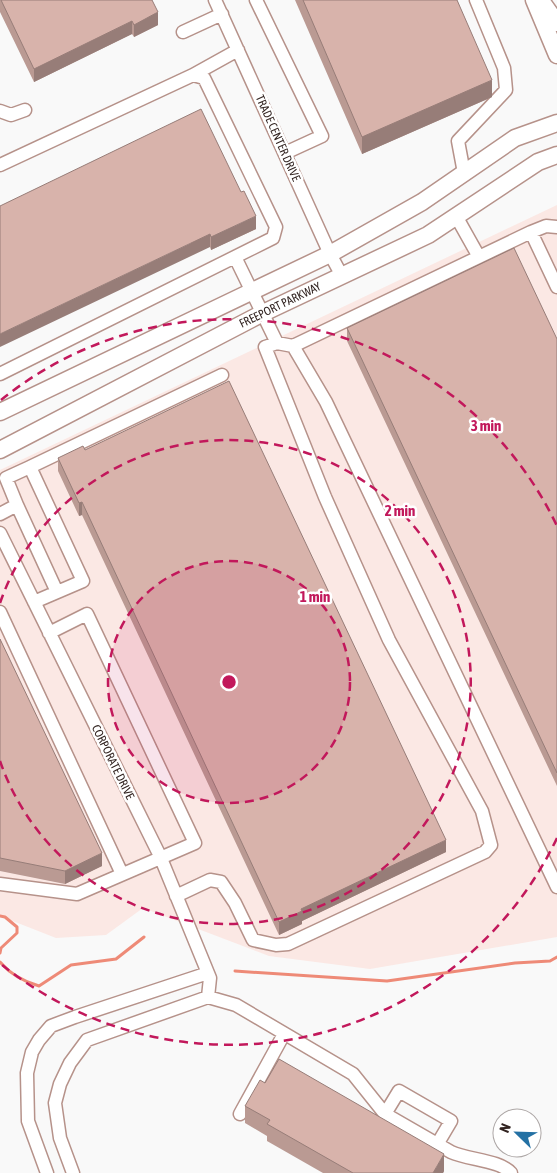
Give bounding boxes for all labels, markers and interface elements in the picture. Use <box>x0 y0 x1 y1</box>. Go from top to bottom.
street label: TRADE CENTER DRIVE <box>253 93 303 183</box>
street label: FREEPORT PARKWAY <box>237 279 324 331</box>
text: 3 min <box>471 417 501 434</box>
text: 2 min <box>385 502 415 519</box>
text: 1 min <box>300 588 330 605</box>
centre of rings <box>220 673 238 691</box>
street label: CORPORATE DRIVE <box>89 722 137 802</box>
north arrow <box>492 1108 542 1158</box>
text: N <box>496 1121 514 1135</box>

